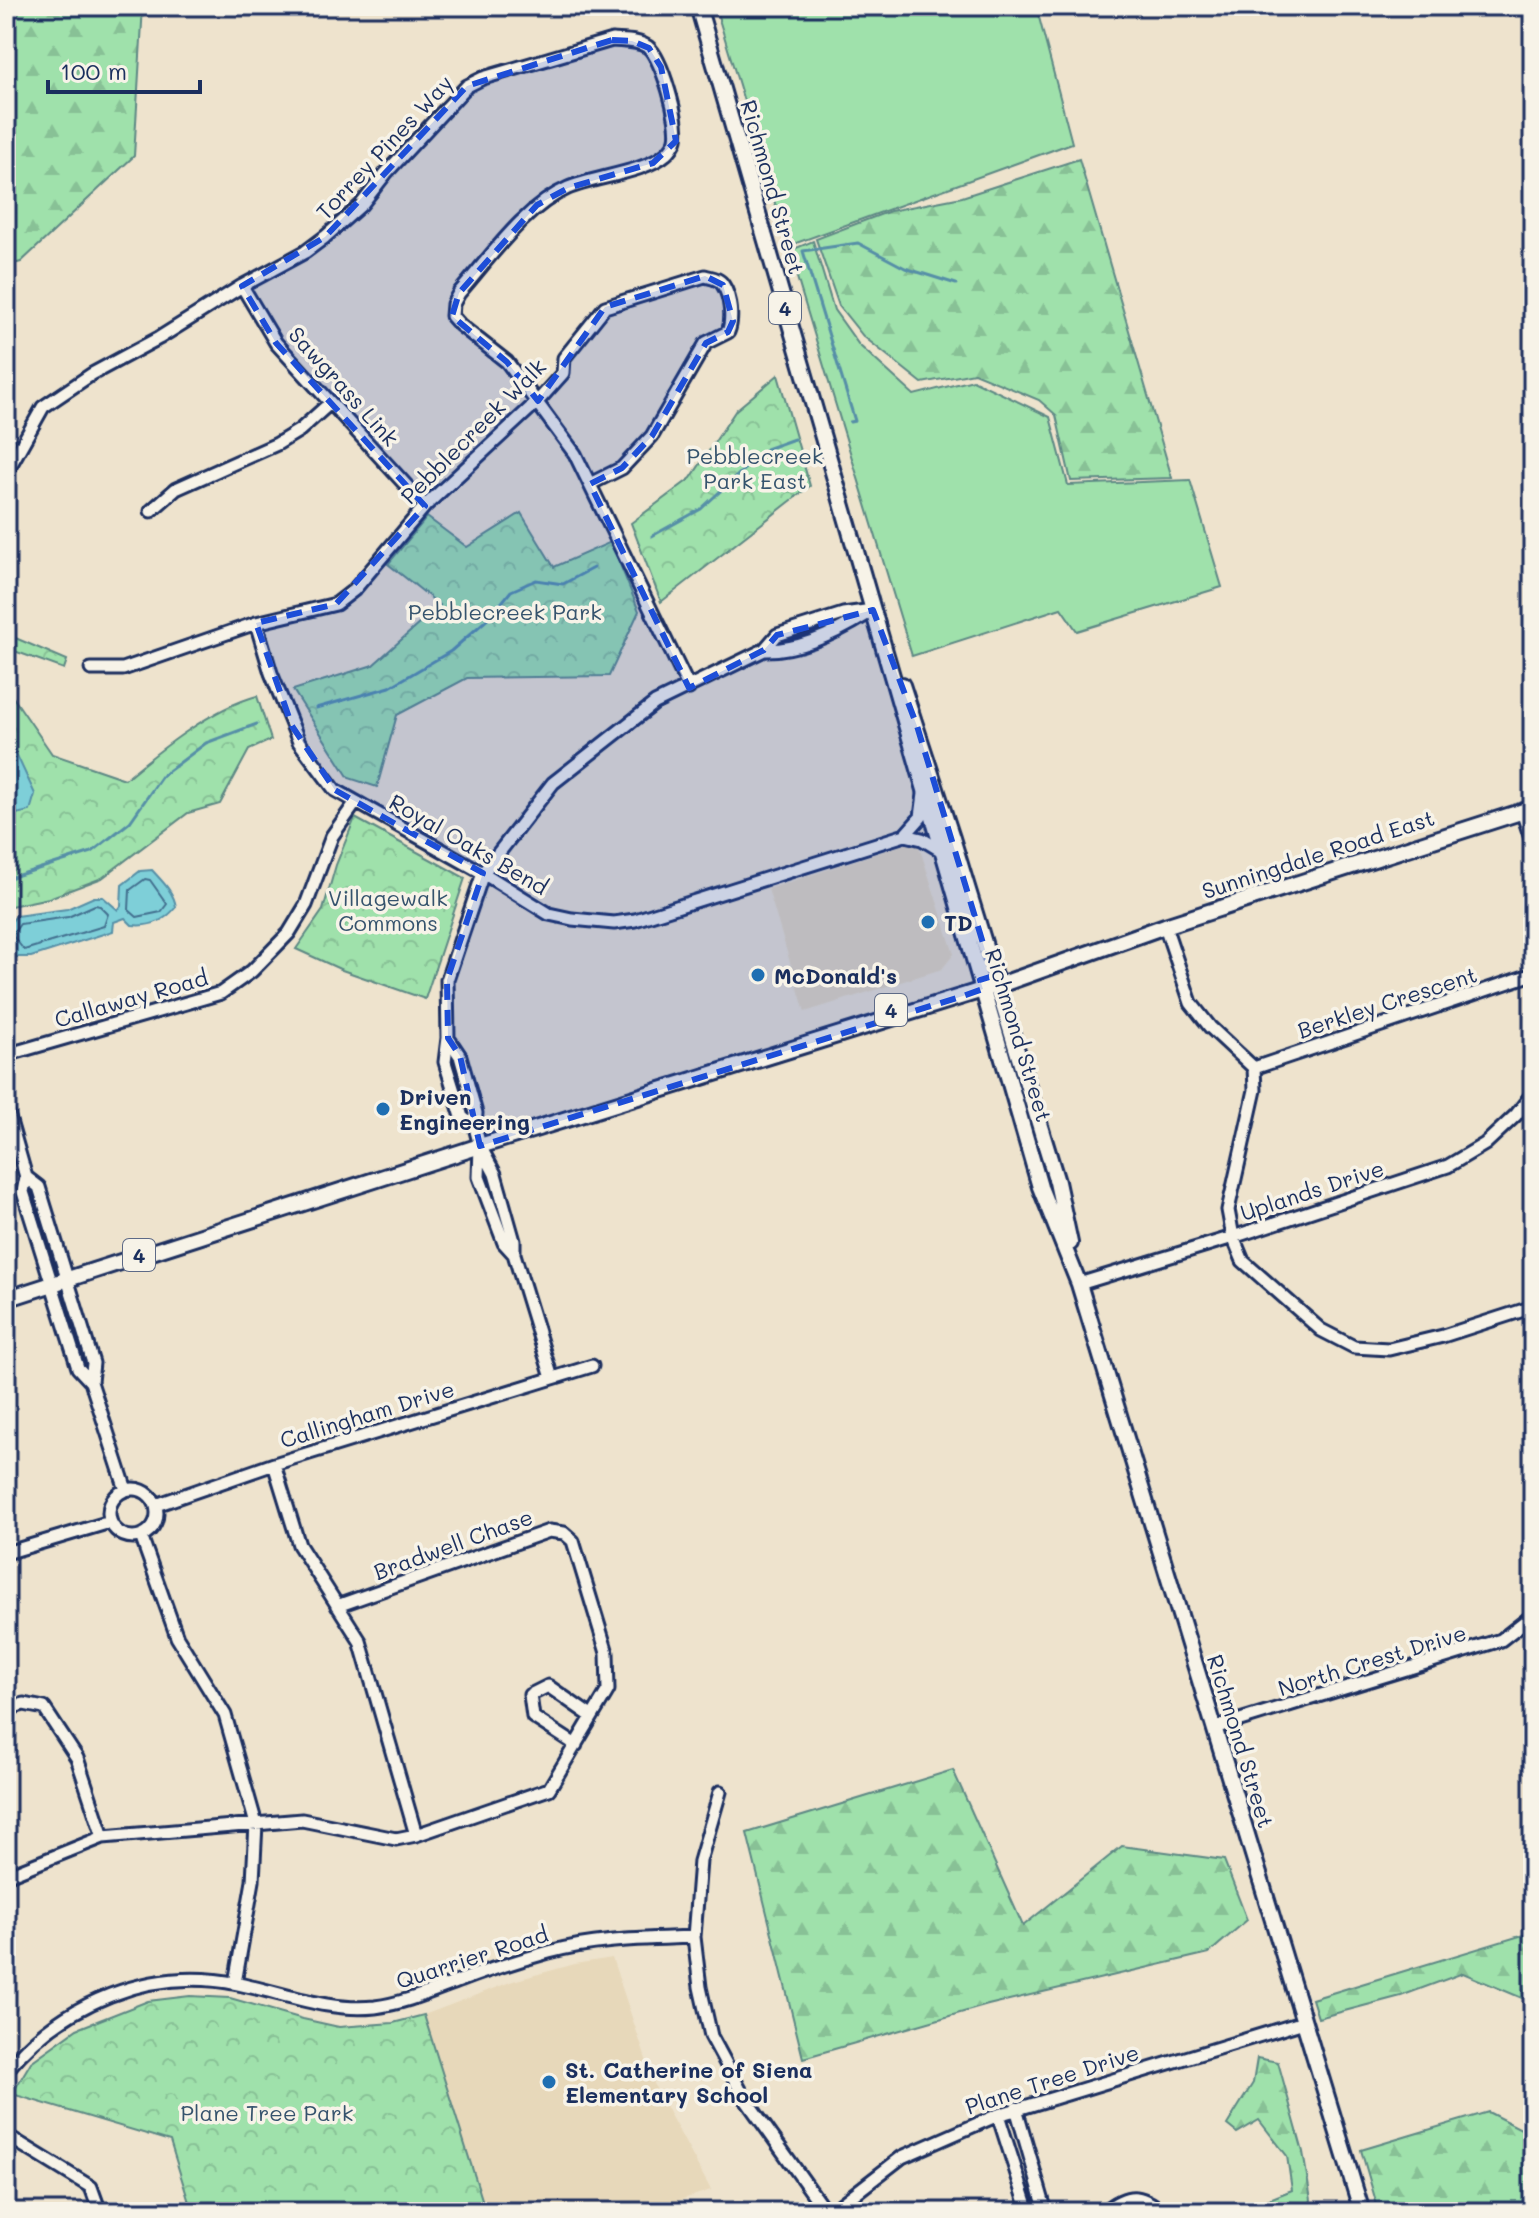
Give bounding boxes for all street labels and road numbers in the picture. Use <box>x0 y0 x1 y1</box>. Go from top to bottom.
street label: Torrey Pines Way <box>309 68 459 226</box>
street label: Richmond Street <box>734 97 812 277</box>
road number: 4 <box>769 292 801 324</box>
street label: Sawgrass Link <box>283 320 405 452</box>
street label: Pebblecreek Walk <box>394 352 552 510</box>
street label: Royal Oaks Bend <box>384 787 554 901</box>
street label: Sunningdale Road East <box>1198 803 1438 905</box>
street label: Richmond Street <box>979 945 1059 1125</box>
street label: Berkley Crescent <box>1294 959 1480 1045</box>
street label: Callaway Road <box>51 962 211 1034</box>
road number: 4 <box>875 994 907 1026</box>
street label: Uplands Drive <box>1236 1153 1388 1227</box>
road number: 4 <box>123 1239 155 1271</box>
street label: Callingham Drive <box>276 1374 458 1454</box>
street label: Bradwell Chase <box>369 1502 537 1586</box>
street label: North Crest Drive <box>1274 1618 1470 1702</box>
street label: Richmond Street <box>1201 1651 1281 1831</box>
street label: Quarrier Road <box>392 1919 552 1995</box>
street label: Plane Tree Drive <box>961 2037 1143 2121</box>

